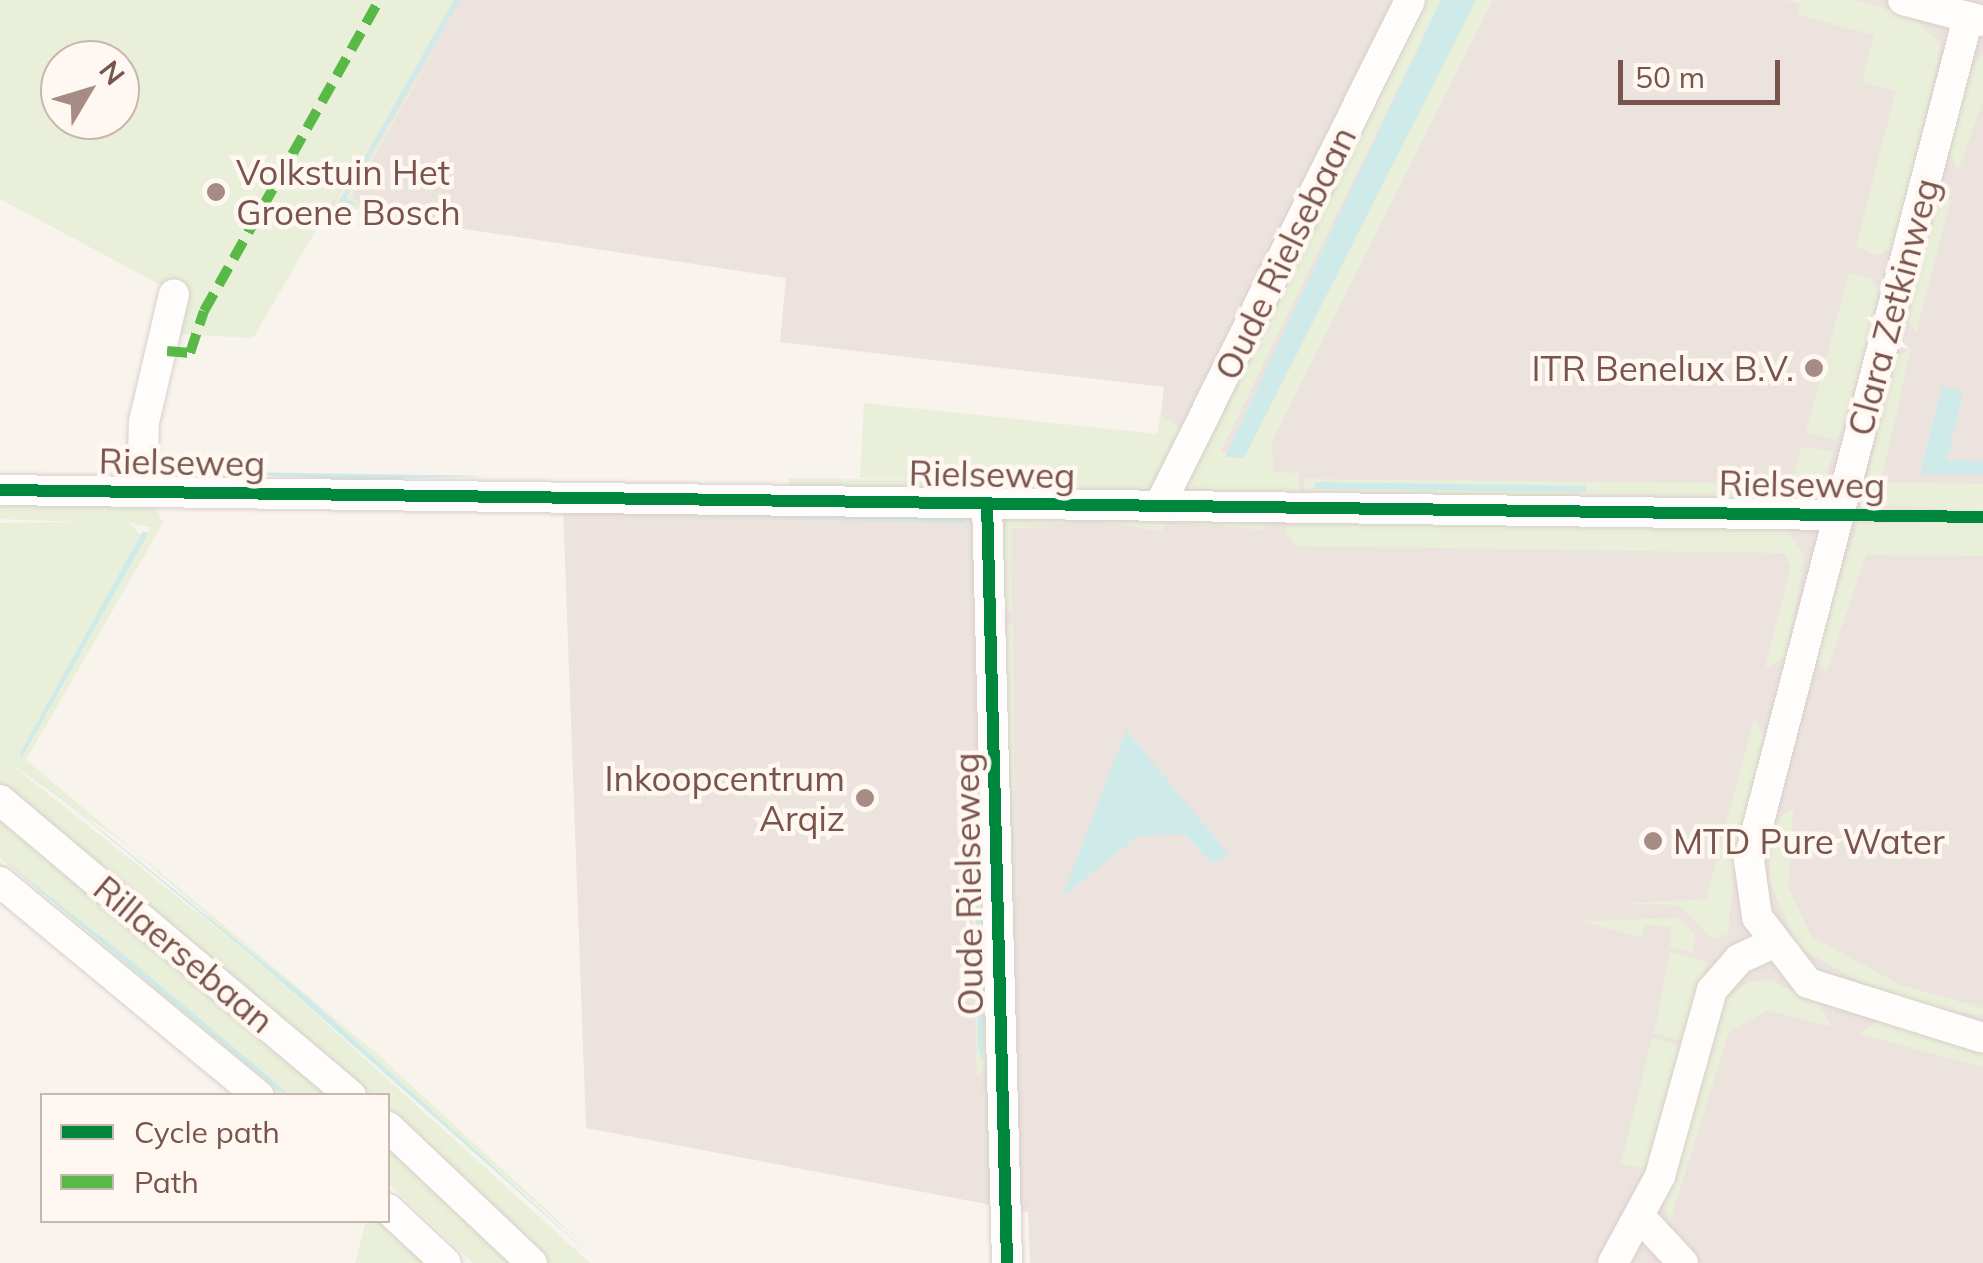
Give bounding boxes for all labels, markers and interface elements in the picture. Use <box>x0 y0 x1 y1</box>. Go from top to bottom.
north arrow <box>40 40 140 140</box>
scale bar <box>1623 40 1786 102</box>
text: N <box>92 53 133 92</box>
text: 50 m <box>1635 58 1705 96</box>
street label: Oude Rielsebaan <box>1206 120 1364 386</box>
place label: Volkstuin Het Groene Bosch <box>236 151 461 233</box>
street label: Clara Zetkinweg <box>1838 174 1948 440</box>
marker: Volkstuin Het Groene Bosch <box>205 181 227 203</box>
place label: ITR Benelux B.V. <box>1531 347 1794 389</box>
marker: ITR Benelux B.V. <box>1803 357 1825 379</box>
street label: Rielseweg <box>98 440 266 484</box>
street label: Rielseweg <box>908 452 1076 496</box>
street label: Rielseweg <box>1718 462 1886 506</box>
street label: Oude Rielseweg <box>945 752 991 1016</box>
place label: Inkoopcentrum Arqiz <box>604 757 845 839</box>
marker: Inkoopcentrum Arqiz <box>854 787 876 809</box>
place label: MTD Pure Water <box>1673 820 1945 862</box>
marker: MTD Pure Water <box>1642 830 1664 852</box>
street label: Rillaersebaan <box>86 867 282 1041</box>
legend <box>40 1093 390 1223</box>
text: Cycle path <box>134 1113 280 1151</box>
text: Path <box>134 1163 199 1201</box>

